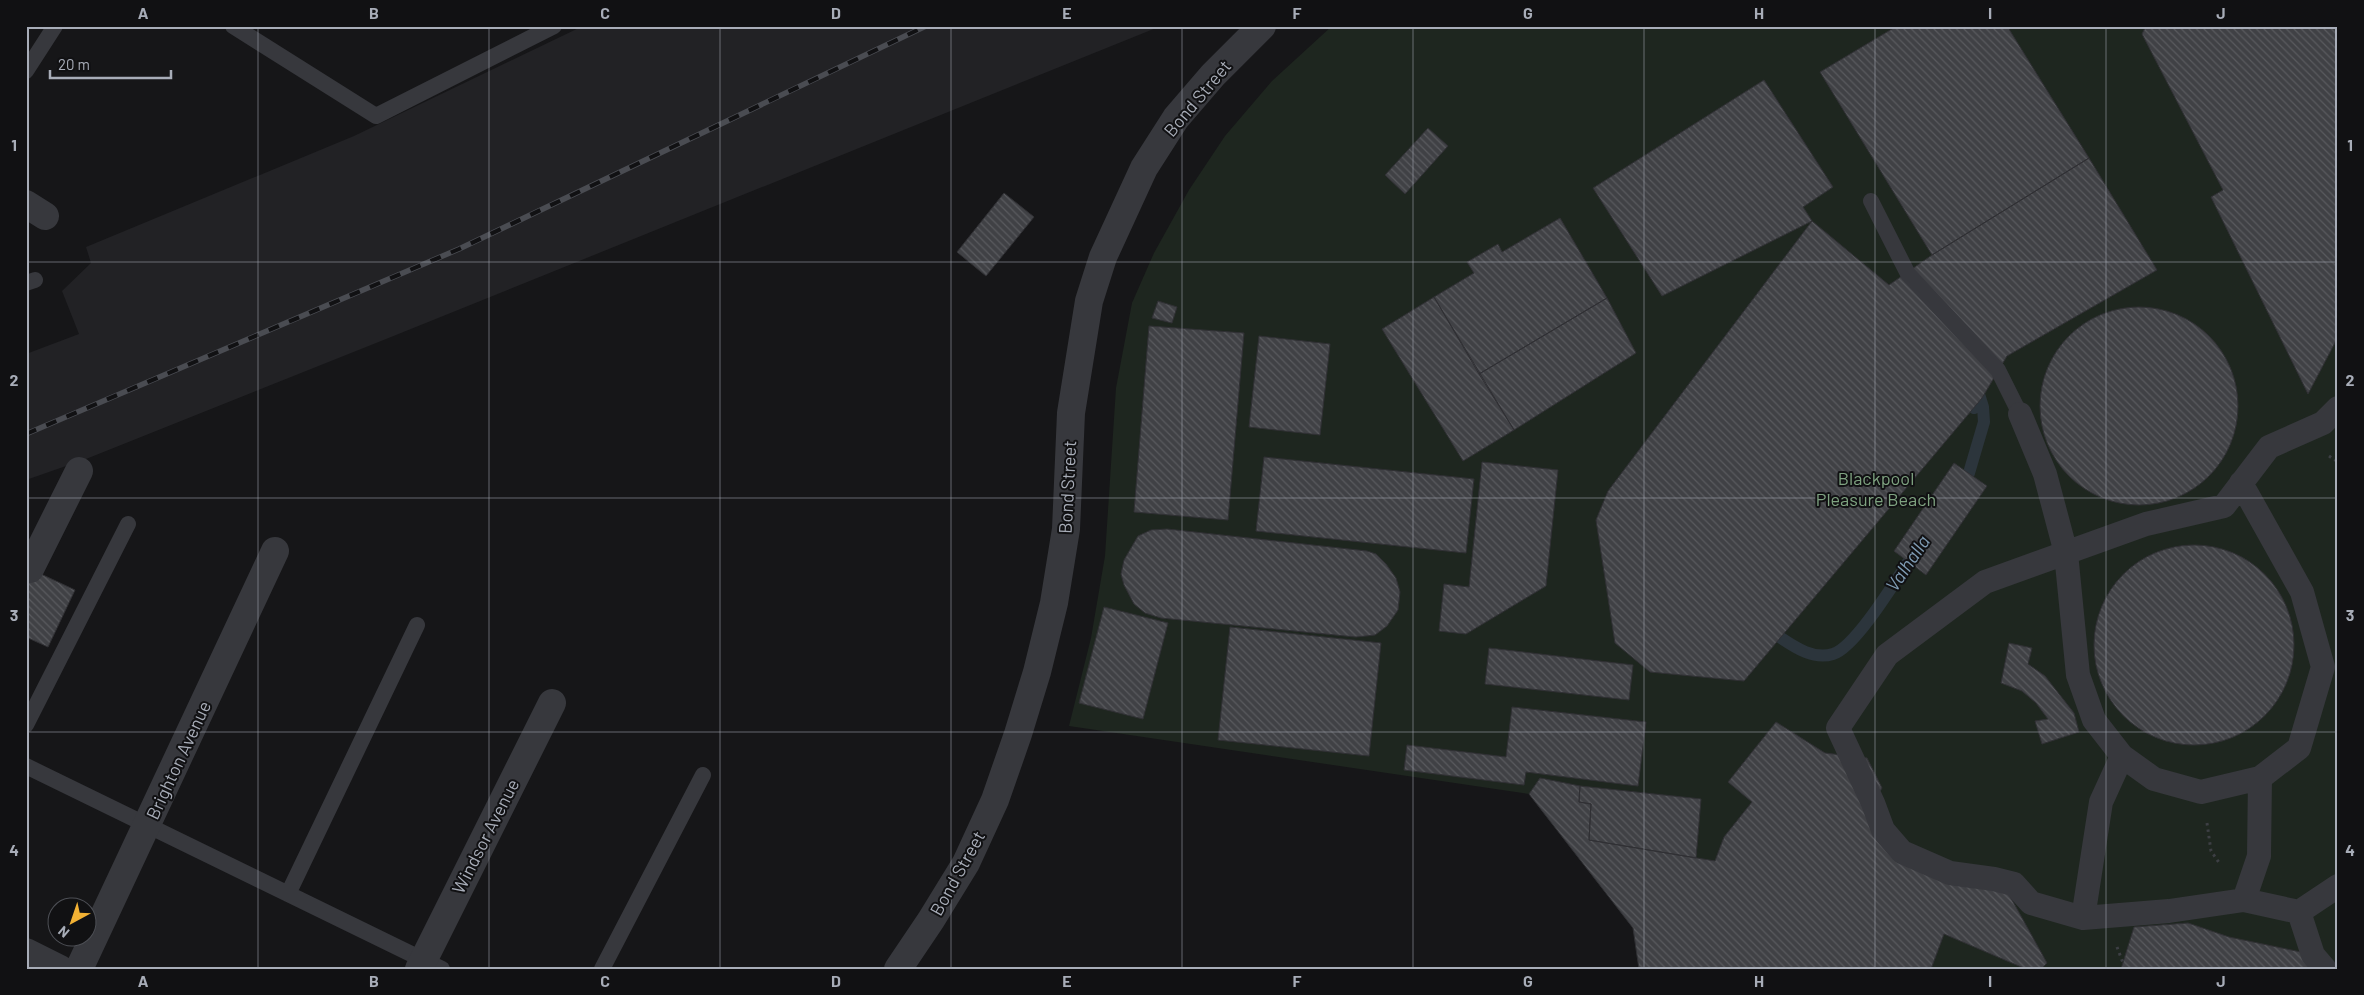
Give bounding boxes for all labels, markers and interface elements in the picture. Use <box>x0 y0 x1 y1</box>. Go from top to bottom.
text: A <box>138 3 149 22</box>
text: B <box>369 3 379 22</box>
text: C <box>600 3 610 22</box>
text: D <box>831 3 841 22</box>
text: E <box>1062 3 1072 22</box>
text: F <box>1293 3 1302 22</box>
text: G <box>1523 3 1533 22</box>
text: H <box>1754 3 1764 22</box>
text: I <box>1988 3 1992 22</box>
text: J <box>2216 3 2226 22</box>
scale bar <box>50 48 171 80</box>
text: 20 m <box>58 55 90 73</box>
street label: Bond Street <box>1159 55 1235 141</box>
text: 1 <box>11 135 17 154</box>
text: 1 <box>2347 135 2353 154</box>
text: 2 <box>10 370 19 389</box>
text: 2 <box>2346 370 2355 389</box>
street label: Bond Street <box>1054 440 1080 534</box>
park label: Blackpool Pleasure Beach <box>1816 467 1936 510</box>
water label: Valhalla <box>1880 531 1934 595</box>
text: 3 <box>10 605 18 624</box>
text: 3 <box>2346 605 2354 624</box>
street label: Brighton Avenue <box>141 697 215 823</box>
street label: Windsor Avenue <box>447 775 523 897</box>
street label: Bond Street <box>925 827 989 919</box>
text: 4 <box>9 840 19 859</box>
text: 4 <box>2345 840 2355 859</box>
north arrow <box>48 898 98 948</box>
text: N <box>54 923 72 942</box>
text: A <box>138 971 149 990</box>
text: B <box>369 971 379 990</box>
text: C <box>600 971 610 990</box>
text: D <box>831 971 841 990</box>
text: E <box>1062 971 1072 990</box>
text: F <box>1293 971 1302 990</box>
text: G <box>1523 971 1533 990</box>
text: H <box>1754 971 1764 990</box>
text: I <box>1988 971 1992 990</box>
text: J <box>2216 971 2226 990</box>

